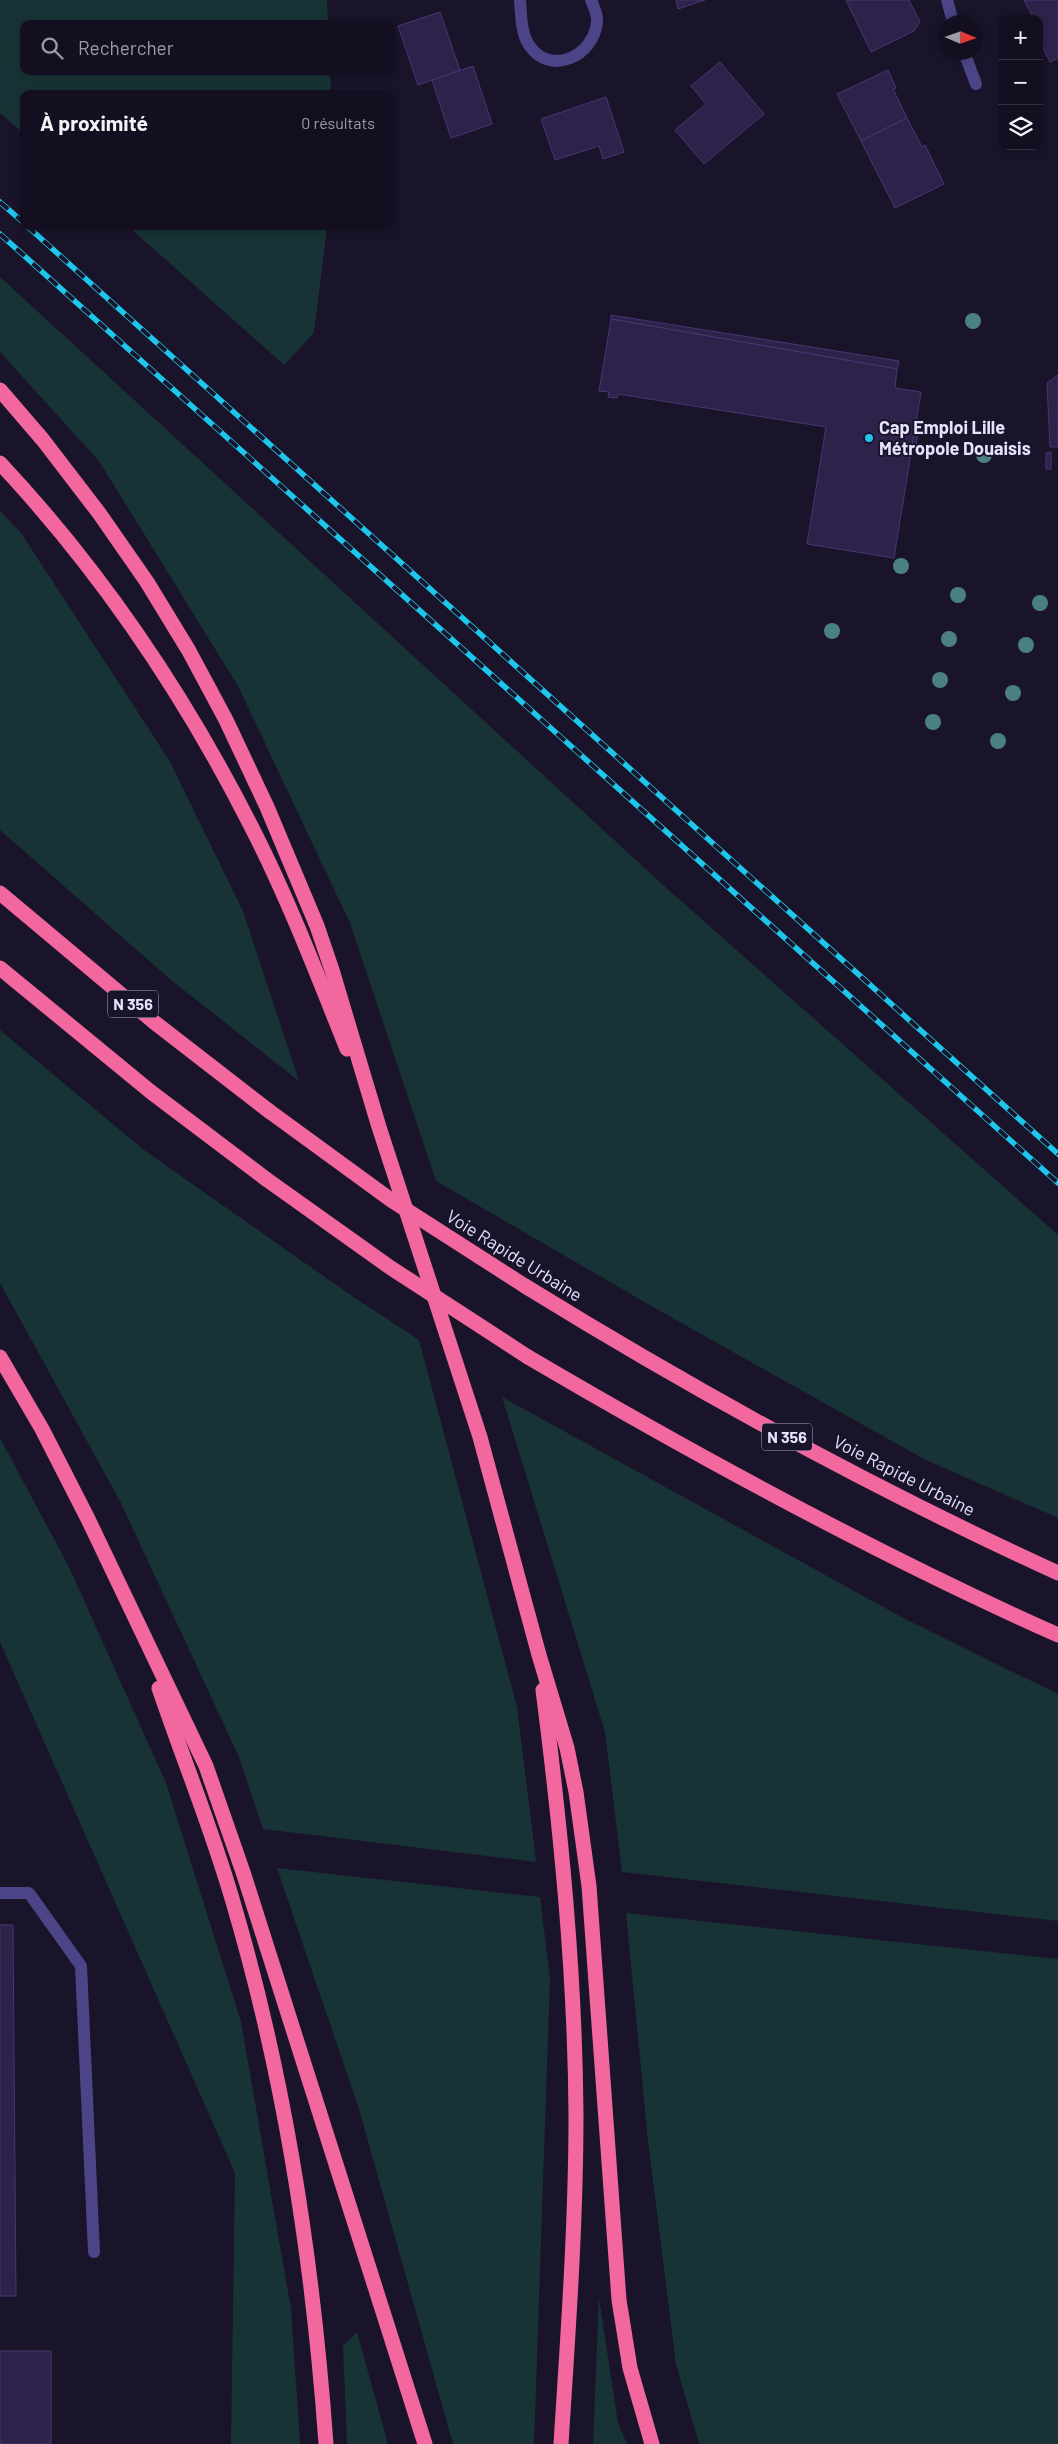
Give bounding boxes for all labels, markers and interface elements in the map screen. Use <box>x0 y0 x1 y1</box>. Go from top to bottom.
north arrow <box>938 15 983 60</box>
map controls <box>998 15 1043 150</box>
button: + <box>998 15 1043 60</box>
search box <box>20 20 395 75</box>
icon: search <box>38 34 66 62</box>
text: Rechercher <box>78 36 174 59</box>
button: − <box>998 60 1043 105</box>
button: layers <box>998 105 1043 150</box>
text: À proximité <box>40 110 148 135</box>
text: 0 résultats <box>301 113 375 132</box>
place label: Cap Emploi Lille Métropole Douaisis <box>879 416 1031 459</box>
marker: Cap Emploi Lille Métropole Douaisis <box>863 432 875 444</box>
road number: N 356 <box>108 991 158 1018</box>
street label: Voie Rapide Urbaine <box>443 1204 587 1306</box>
road number: N 356 <box>762 1424 812 1450</box>
street label: Voie Rapide Urbaine <box>830 1430 979 1520</box>

